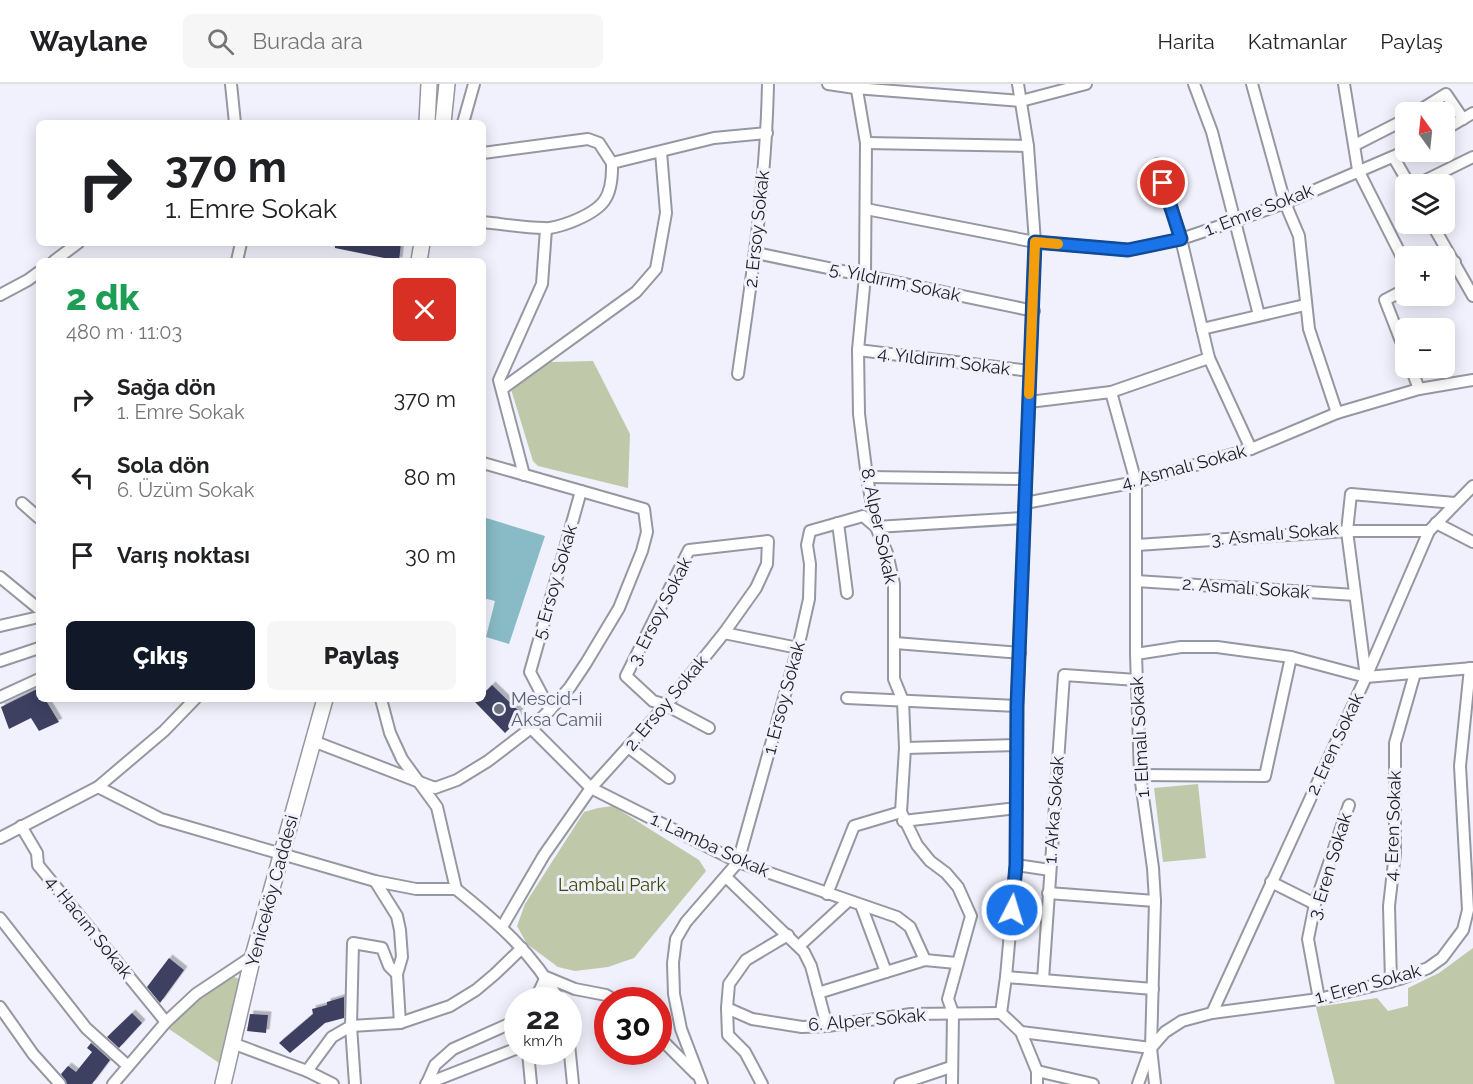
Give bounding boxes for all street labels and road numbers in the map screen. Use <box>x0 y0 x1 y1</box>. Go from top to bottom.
street label: 2. Ersoy Sokak <box>740 169 773 289</box>
street label: 1. Emre Sokak <box>1201 179 1317 240</box>
street label: 5. Yıldırım Sokak <box>828 257 963 306</box>
street label: 4. Yıldırım Sokak <box>877 342 1012 379</box>
street label: 4. Asmalı Sokak <box>1119 440 1249 493</box>
street label: 8. Alper Sokak <box>857 466 902 586</box>
street label: 3. Asmalı Sokak <box>1210 517 1340 550</box>
street label: 5. Ersoy Sokak <box>528 522 581 642</box>
street label: 3. Ersoy Sokak <box>623 553 696 668</box>
street label: 2. Asmalı Sokak <box>1182 573 1311 602</box>
street label: 1. Ersoy Sokak <box>758 639 809 757</box>
street label: 2. Ersoy Sokak <box>620 650 712 755</box>
street label: 1. Elmalı Sokak <box>1126 675 1153 798</box>
street label: 2. Eren Sokak <box>1302 689 1368 798</box>
street label: 1. Arka Sokak <box>1039 755 1068 865</box>
street label: 4. Eren Sokak <box>1380 770 1405 882</box>
street label: 1. Lamba Sokak <box>648 808 773 881</box>
street label: 3. Eren Sokak <box>1303 809 1356 922</box>
street label: Yeniceköy Caddesi <box>241 813 302 969</box>
street label: 4. Hacım Sokak <box>41 871 138 983</box>
street label: 1. Eren Sokak <box>1313 959 1424 1008</box>
street label: 6. Alper Sokak <box>807 1004 927 1035</box>

